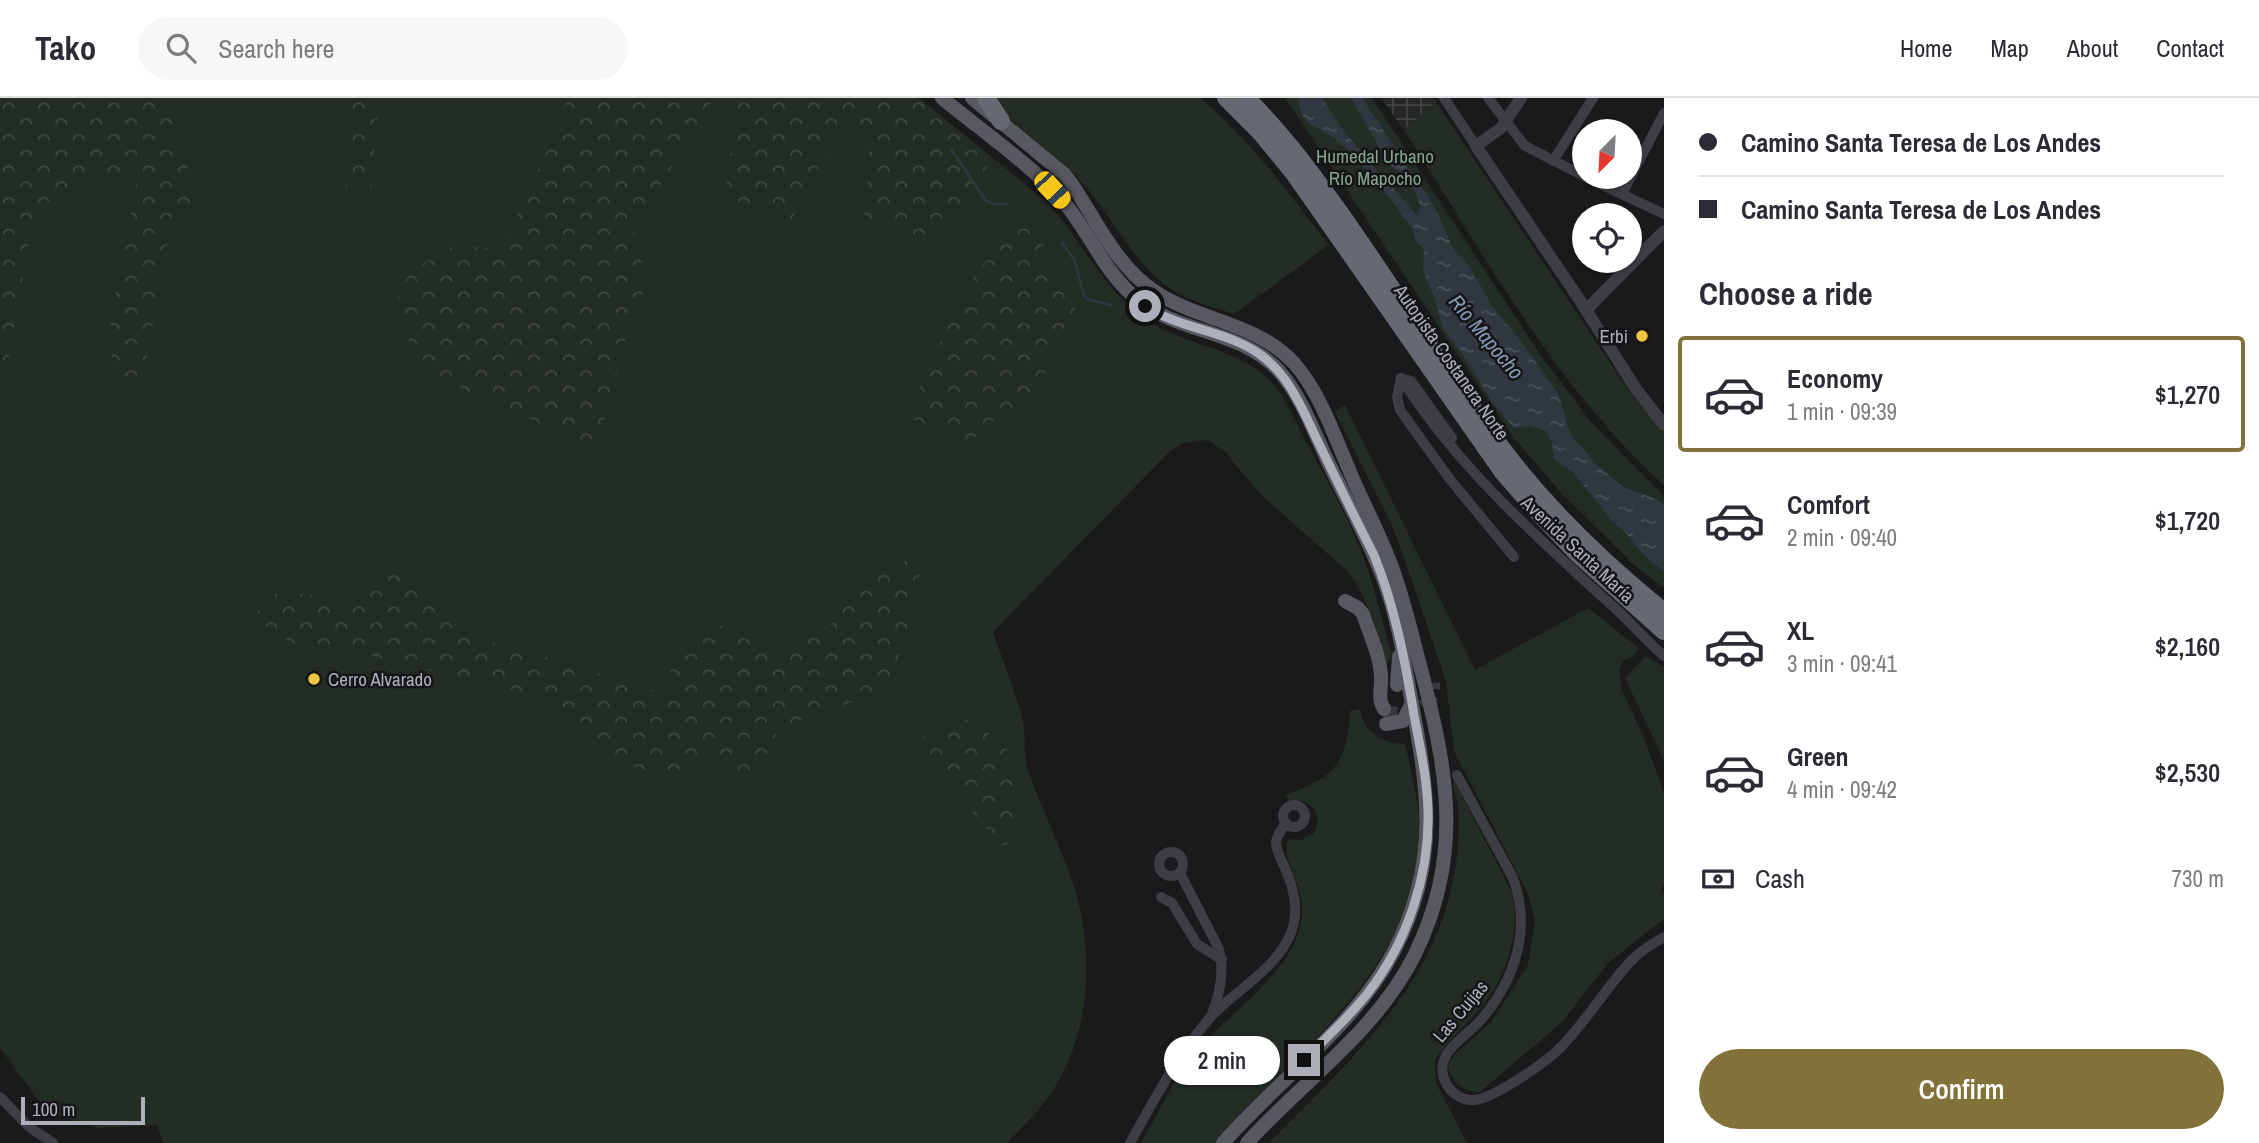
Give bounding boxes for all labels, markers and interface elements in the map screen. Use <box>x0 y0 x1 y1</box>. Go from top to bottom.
search box <box>138 17 628 80</box>
text: Tako <box>35 26 96 70</box>
icon: search <box>162 29 200 67</box>
text: Search here <box>218 31 334 66</box>
text: Home <box>1900 32 1952 64</box>
text: Map <box>1990 32 2029 64</box>
text: About <box>2067 32 2118 64</box>
text: Contact <box>2156 32 2224 64</box>
north arrow <box>1572 119 1642 189</box>
map controls <box>1572 119 1642 273</box>
text: Camino Santa Teresa de Los Andes <box>1741 125 2101 160</box>
park label: Humedal Urbano Río Mapocho <box>1316 143 1434 191</box>
car <box>1030 167 1075 213</box>
text: Camino Santa Teresa de Los Andes <box>1741 192 2101 227</box>
button: locate <box>1572 203 1642 273</box>
text: Choose a ride <box>1699 272 1873 315</box>
street label: Autopista Costanera Norte <box>1388 278 1516 445</box>
water label: Río Mapocho <box>1442 288 1530 385</box>
route start <box>1129 290 1161 322</box>
place label: Erbi <box>1599 323 1628 349</box>
marker: Erbi <box>1634 328 1650 344</box>
text: Economy <box>1787 361 1883 396</box>
icon: car <box>1703 363 1766 426</box>
text: $1,270 <box>2155 377 2220 412</box>
text: 1 min · 09:39 <box>1787 396 1897 427</box>
text: Comfort <box>1787 487 1870 522</box>
street label: Avenida Santa María <box>1515 489 1641 609</box>
icon: car <box>1703 489 1766 552</box>
text: $1,720 <box>2155 503 2220 538</box>
text: 2 min · 09:40 <box>1787 522 1897 553</box>
text: XL <box>1787 613 1814 648</box>
icon: car <box>1703 615 1766 678</box>
text: $2,160 <box>2155 629 2220 664</box>
text: 3 min · 09:41 <box>1787 648 1897 679</box>
place label: Cerro Alvarado <box>328 666 432 692</box>
marker: Cerro Alvarado <box>306 671 322 687</box>
text: Green <box>1787 739 1849 774</box>
icon: car <box>1703 741 1766 804</box>
text: $2,530 <box>2155 755 2220 790</box>
text: 4 min · 09:42 <box>1787 774 1897 805</box>
icon: cash <box>1699 860 1737 898</box>
text: Cash <box>1755 861 1805 896</box>
text: 730 m <box>2172 863 2224 894</box>
street label: Las Cuijas <box>1426 974 1494 1048</box>
callout: 2 min <box>1164 1035 1280 1084</box>
route end <box>1288 1044 1320 1076</box>
text: 2 min <box>1198 1045 1246 1076</box>
button: Confirm <box>1699 1049 2224 1129</box>
scale bar <box>21 1094 145 1126</box>
text: 100 m <box>32 1096 75 1122</box>

